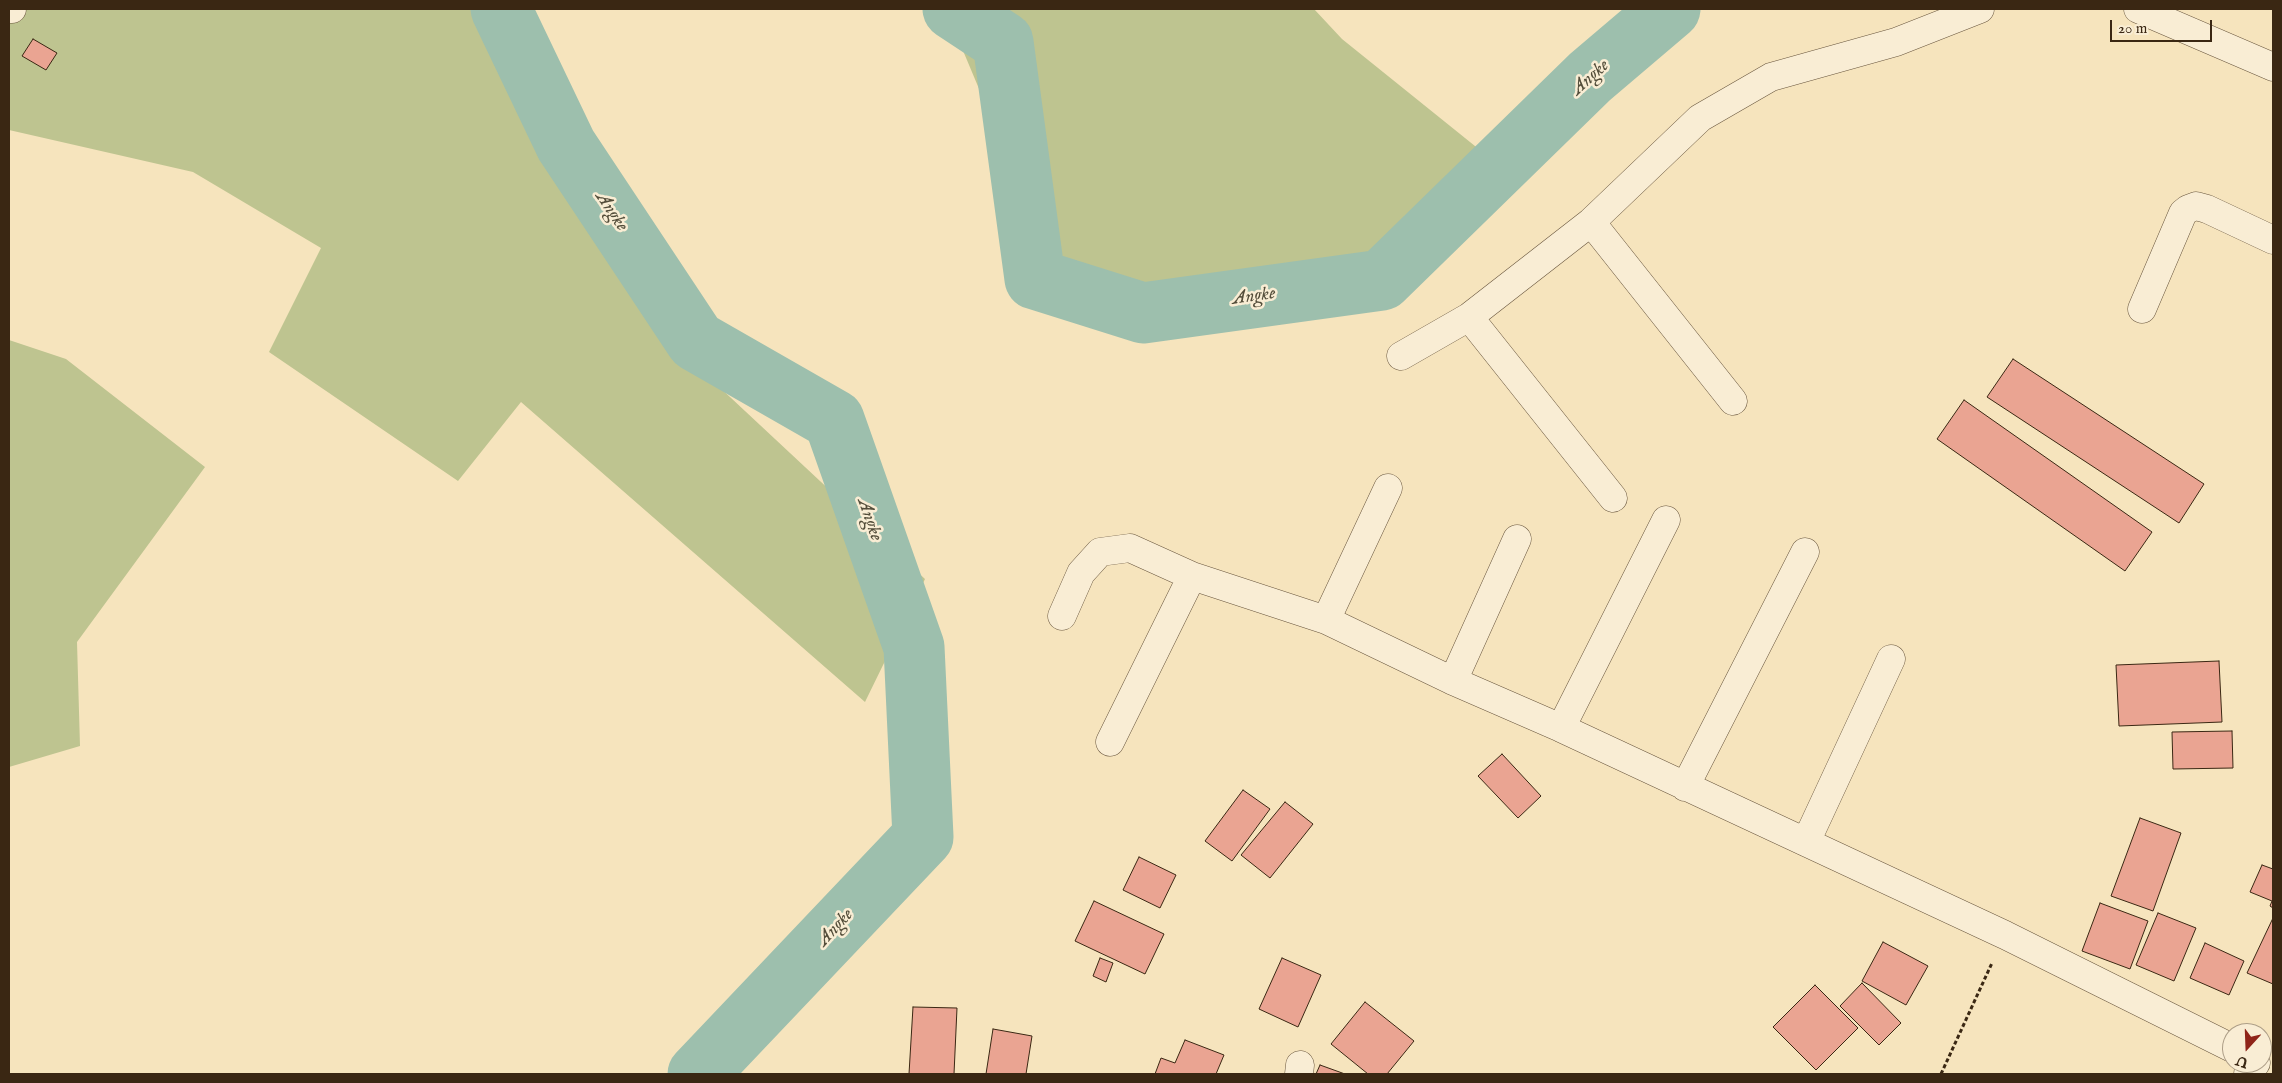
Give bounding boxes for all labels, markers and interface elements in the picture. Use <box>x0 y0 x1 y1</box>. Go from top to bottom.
scale bar <box>2112 10 2214 42</box>
text: 20 m <box>2118 19 2147 38</box>
water label: Angke <box>1567 55 1615 101</box>
water label: Angke <box>589 188 633 236</box>
water label: Angke <box>1231 283 1277 311</box>
water label: Angke <box>851 496 887 544</box>
water label: Angke <box>813 904 859 952</box>
north arrow <box>2222 1023 2272 1073</box>
text: U <box>2234 1051 2251 1072</box>

